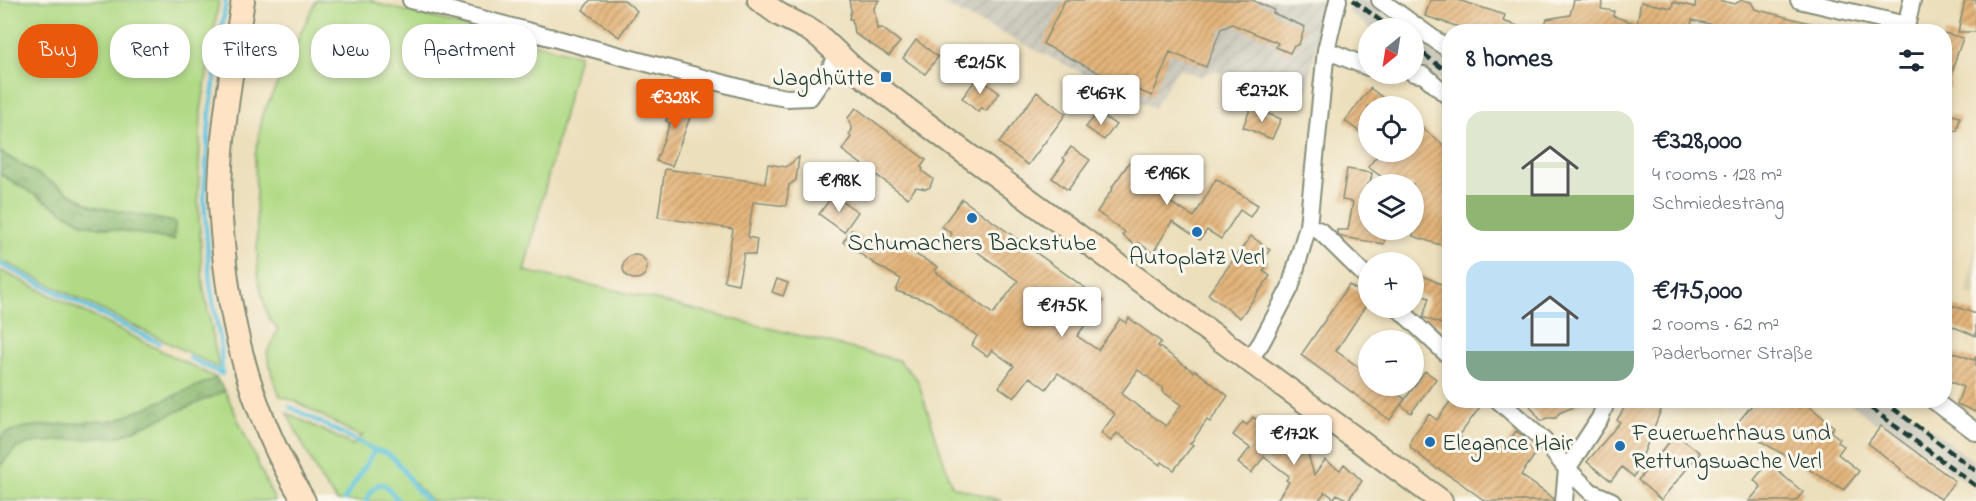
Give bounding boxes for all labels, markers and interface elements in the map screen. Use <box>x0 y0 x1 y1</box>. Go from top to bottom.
north arrow <box>1358 18 1424 84</box>
map controls <box>1358 18 1424 396</box>
chip: Buy <box>18 24 98 78</box>
chip: Rent <box>110 24 190 78</box>
chip: Filters <box>202 24 299 78</box>
chip: New <box>311 24 390 78</box>
chip: Apartment <box>402 24 537 78</box>
text: 8 homes <box>1466 41 1553 79</box>
pin: €215K <box>938 44 1022 95</box>
icon: filters <box>1895 44 1928 77</box>
text: €215K <box>954 49 1006 78</box>
place label: Jagdhütte <box>773 62 874 97</box>
marker: Jagdhütte <box>879 70 893 84</box>
pin: €272K <box>1220 72 1304 123</box>
pin: €467K <box>1059 75 1143 126</box>
text: €272K <box>1236 77 1288 106</box>
pin: €328K <box>633 79 717 130</box>
text: €467K <box>1077 80 1125 109</box>
text: €328K <box>650 84 700 113</box>
button: locate <box>1358 96 1424 162</box>
text: €328,000 <box>1652 123 1742 161</box>
icon: home <box>1514 135 1586 207</box>
pin: €196K <box>1125 155 1209 206</box>
text: €196K <box>1145 160 1189 189</box>
text: 4 rooms · 128 m² <box>1652 161 1782 190</box>
pin: €198K <box>797 162 881 213</box>
text: €198K <box>817 167 861 196</box>
button: layers <box>1358 174 1424 240</box>
text: Schmiedestrang <box>1652 190 1784 219</box>
marker: Schumachers Backstube <box>965 211 979 225</box>
marker: Autoplatz Verl <box>1190 225 1204 239</box>
place label: Schumachers Backstube <box>848 227 1097 262</box>
place label: Autoplatz Verl <box>1129 241 1265 276</box>
button: + <box>1358 252 1424 318</box>
text: €175,000 <box>1652 273 1742 311</box>
icon: home <box>1514 285 1586 357</box>
pin: €175K <box>1020 287 1104 338</box>
text: €175K <box>1037 292 1087 321</box>
text: 2 rooms · 62 m² <box>1652 311 1779 340</box>
button: − <box>1358 330 1424 396</box>
text: Paderborner Straße <box>1652 340 1813 369</box>
pin: €172K <box>1252 415 1336 466</box>
place label: Feuerwehrhaus und Rettungswache Verl <box>1631 417 1831 480</box>
text: €172K <box>1270 420 1318 449</box>
place label: Elegance Hair <box>1442 427 1574 462</box>
marker: Elegance Hair <box>1423 435 1437 449</box>
marker: Feuerwehrhaus und Rettungswache Verl <box>1613 439 1627 453</box>

